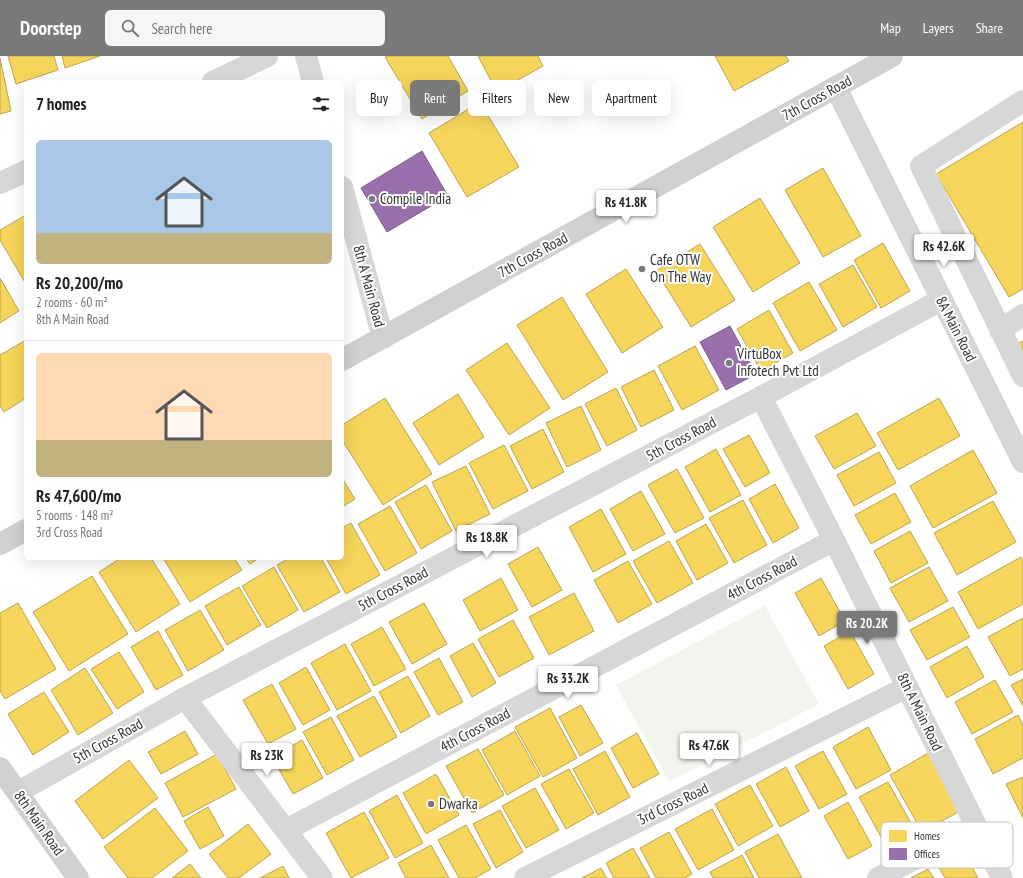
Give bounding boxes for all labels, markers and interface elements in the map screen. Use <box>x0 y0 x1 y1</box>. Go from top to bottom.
search box <box>105 10 385 46</box>
text: Doorstep <box>20 16 81 40</box>
icon: search <box>119 17 141 39</box>
text: Search here <box>151 19 212 38</box>
text: Map <box>880 19 901 37</box>
text: Layers <box>923 19 954 37</box>
text: Share <box>976 19 1003 37</box>
street label: 7th Cross Road <box>779 71 855 124</box>
chip: Buy <box>356 80 402 116</box>
chip: Rent <box>410 80 460 116</box>
chip: Filters <box>468 80 526 116</box>
chip: New <box>534 80 584 116</box>
chip: Apartment <box>592 80 671 116</box>
text: 7 homes <box>36 93 87 115</box>
icon: filters <box>310 93 332 115</box>
icon: home <box>148 166 220 238</box>
place label: Compile India <box>380 189 451 208</box>
pin: Rs 41.8K <box>585 190 667 224</box>
marker: Compile India <box>367 194 377 204</box>
text: Rs 41.8K <box>605 194 647 211</box>
street label: 7th Cross Road <box>495 228 571 281</box>
pin: Rs 42.6K <box>903 234 985 268</box>
text: Rs 42.6K <box>923 238 965 255</box>
street label: 8th A Main Road <box>349 243 390 329</box>
place label: Cafe OTW On The Way <box>650 250 712 286</box>
marker: Cafe OTW On The Way <box>637 264 647 274</box>
text: Rs 20,200/mo <box>36 272 123 294</box>
street label: 8A Main Road <box>932 293 981 365</box>
text: 2 rooms · 60 m² <box>36 294 108 311</box>
text: 8th A Main Road <box>36 311 109 328</box>
place label: VirtuBox Infotech Pvt Ltd <box>736 344 819 380</box>
marker: VirtuBox Infotech Pvt Ltd <box>724 358 734 368</box>
icon: home <box>148 379 220 451</box>
street label: 5th Cross Road <box>642 412 719 465</box>
text: Rs 47,600/mo <box>36 485 121 507</box>
text: 5 rooms · 148 m² <box>36 507 114 524</box>
text: 3rd Cross Road <box>36 524 102 541</box>
pin: Rs 18.8K <box>446 525 528 559</box>
text: Rs 18.8K <box>466 529 508 546</box>
street label: 4th Cross Road <box>723 551 800 604</box>
street label: 5th Cross Road <box>354 562 431 615</box>
pin: Rs 20.2K <box>826 611 908 645</box>
text: Rs 20.2K <box>846 615 888 632</box>
pin: Rs 33.2K <box>527 666 609 700</box>
text: Rs 33.2K <box>547 670 589 687</box>
street label: 8th A Main Road <box>893 670 947 754</box>
street label: 4th Cross Road <box>436 703 513 756</box>
street label: 5th Cross Road <box>70 714 146 767</box>
pin: Rs 47.6K <box>668 733 750 767</box>
text: Rs 47.6K <box>689 737 729 754</box>
pin: Rs 23K <box>234 743 300 777</box>
text: Rs 23K <box>251 747 283 764</box>
street label: 3rd Cross Road <box>634 778 711 829</box>
street label: 8th Main Road <box>10 787 69 859</box>
place label: Dwarka <box>439 794 478 813</box>
marker: Dwarka <box>426 799 436 809</box>
legend <box>881 822 1013 868</box>
text: Homes <box>914 829 940 843</box>
text: Offices <box>914 847 940 861</box>

